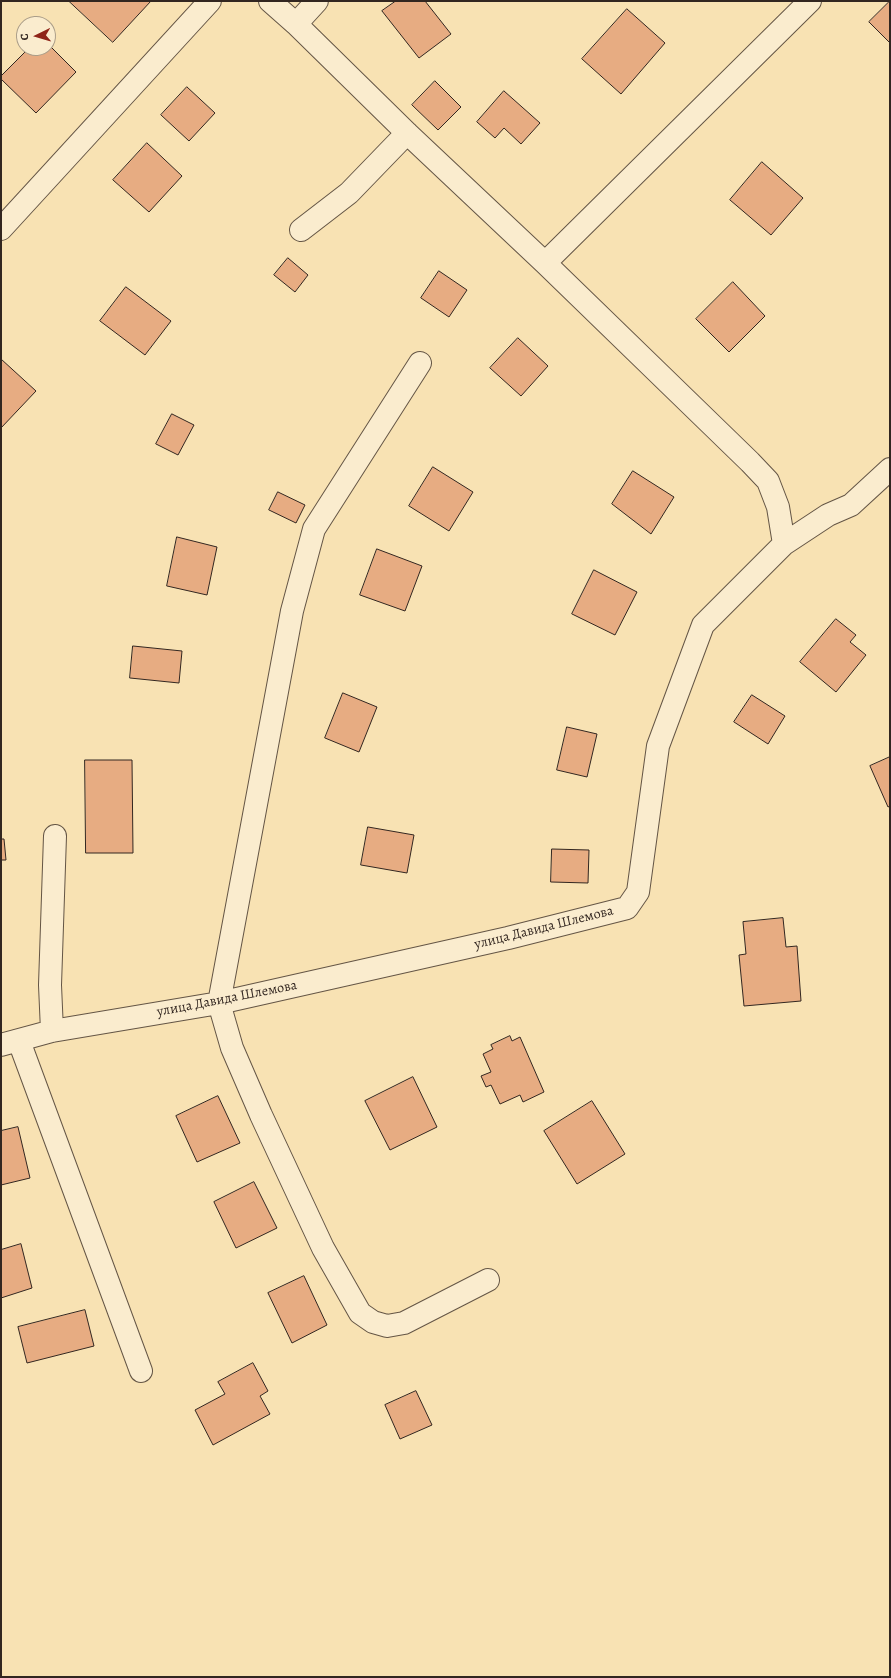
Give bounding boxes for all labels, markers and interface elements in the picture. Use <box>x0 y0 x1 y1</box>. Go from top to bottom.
north arrow <box>16 16 56 56</box>
text: С <box>17 33 32 41</box>
street label: улица Давида Шлемова <box>473 903 615 953</box>
street label: улица Давида Шлемова <box>155 977 299 1021</box>

